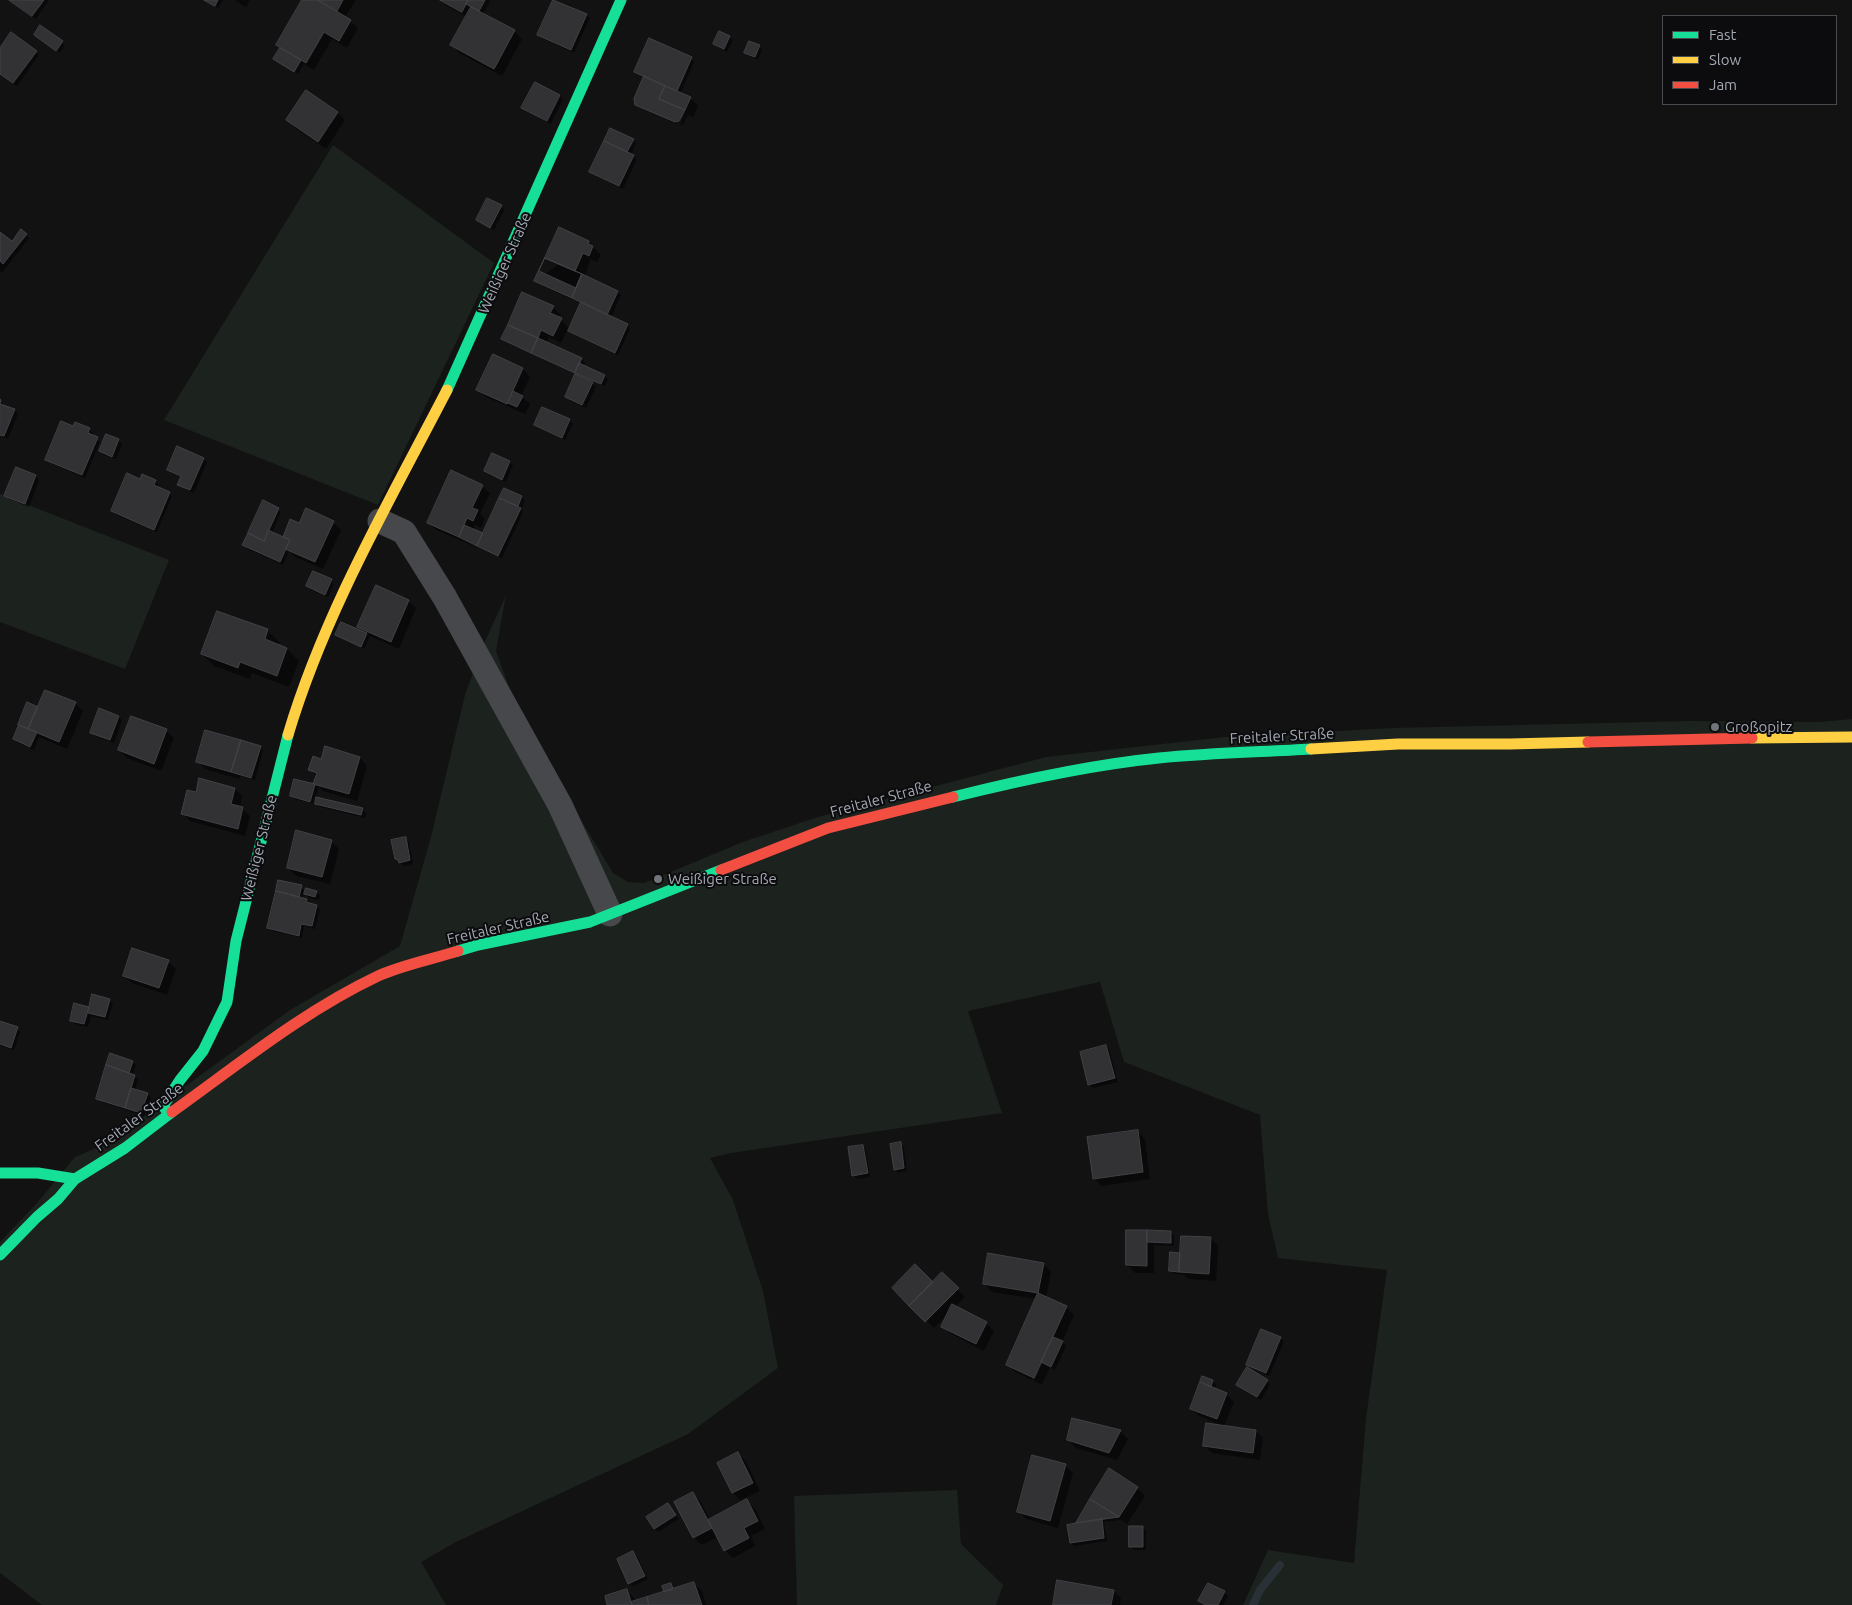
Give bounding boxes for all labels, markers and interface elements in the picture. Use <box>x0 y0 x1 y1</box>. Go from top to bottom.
legend <box>1662 15 1837 105</box>
text: Fast <box>1709 26 1736 43</box>
text: Slow <box>1709 51 1741 68</box>
text: Jam <box>1709 76 1737 93</box>
street label: Weißiger Straße <box>475 210 535 316</box>
place label: Großopitz <box>1725 718 1792 736</box>
marker: Großopitz <box>1709 721 1721 733</box>
street label: Freitaler Straße <box>1229 724 1335 748</box>
street label: Freitaler Straße <box>828 777 934 821</box>
street label: Weißiger Straße <box>237 793 281 903</box>
place label: Weißiger Straße <box>668 870 777 888</box>
marker: Weißiger Straße <box>652 873 664 885</box>
street label: Freitaler Straße <box>445 907 551 949</box>
street label: Freitaler Straße <box>91 1079 187 1155</box>

